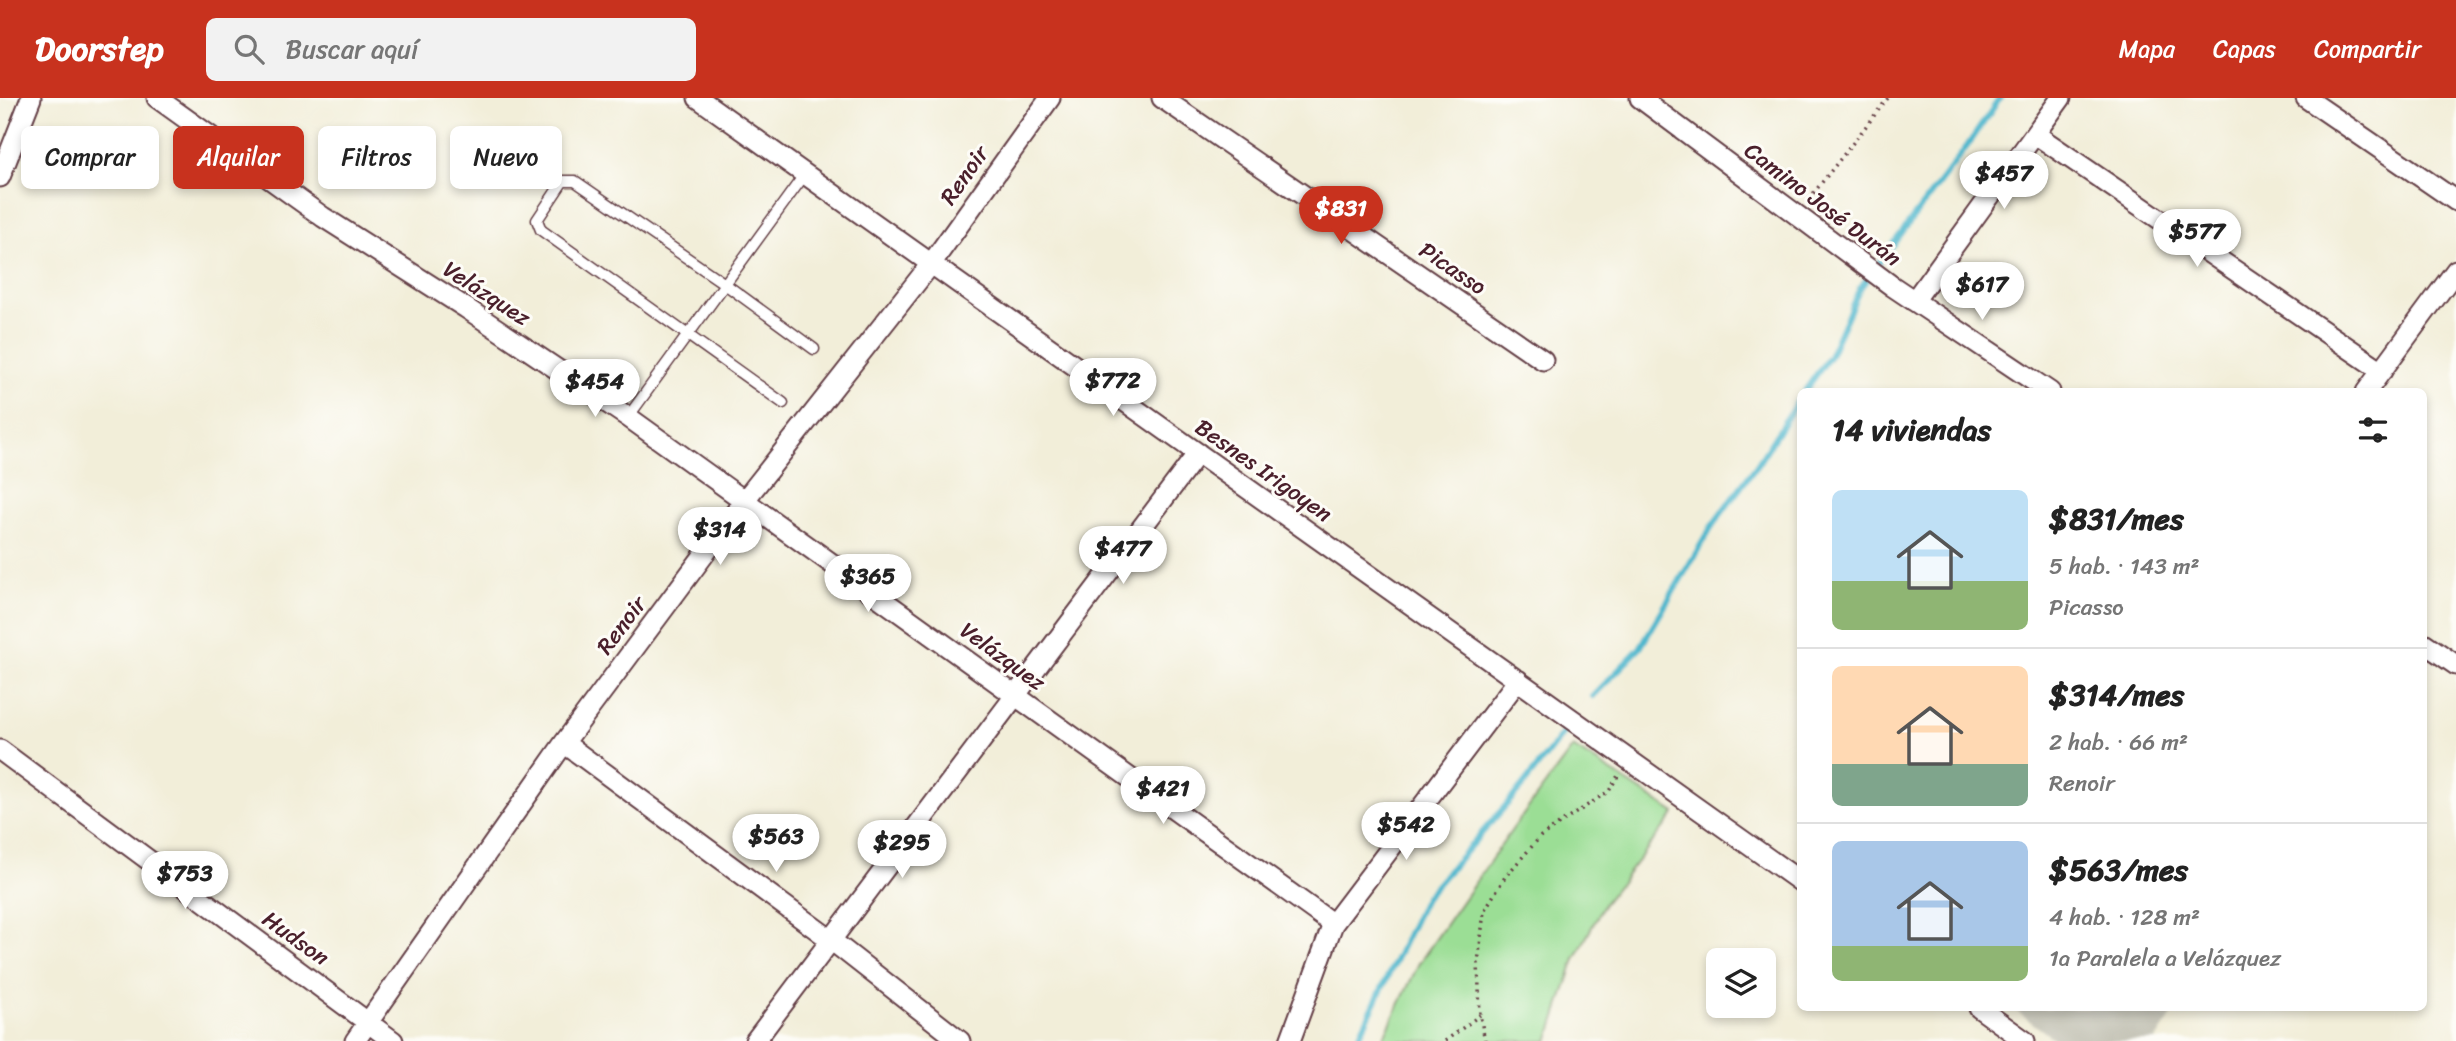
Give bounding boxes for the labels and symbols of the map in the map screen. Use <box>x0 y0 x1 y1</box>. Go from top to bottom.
street label: Camino José Durán <box>1735 131 1910 278</box>
street label: Renoir <box>929 135 1001 214</box>
pin: $457 <box>1963 152 2045 211</box>
pin: $831 <box>1300 186 1382 246</box>
pin: $577 <box>2156 209 2238 269</box>
street label: Picasso <box>1410 231 1495 306</box>
street label: Velázquez <box>434 249 540 338</box>
pin: $617 <box>1941 262 2023 322</box>
pin: $772 <box>1072 358 1154 418</box>
pin: $454 <box>554 360 636 419</box>
street label: Besnes Irigoyen <box>1186 408 1341 533</box>
pin: $314 <box>679 508 761 567</box>
pin: $477 <box>1082 526 1164 586</box>
pin: $365 <box>827 554 909 614</box>
street label: Renoir <box>585 586 658 664</box>
street label: Velázquez <box>951 611 1055 702</box>
pin: $421 <box>1122 766 1204 826</box>
pin: $542 <box>1365 802 1447 862</box>
pin: $563 <box>735 814 817 874</box>
pin: $295 <box>861 820 943 880</box>
pin: $753 <box>144 852 226 911</box>
street label: Hudson <box>253 900 339 977</box>

